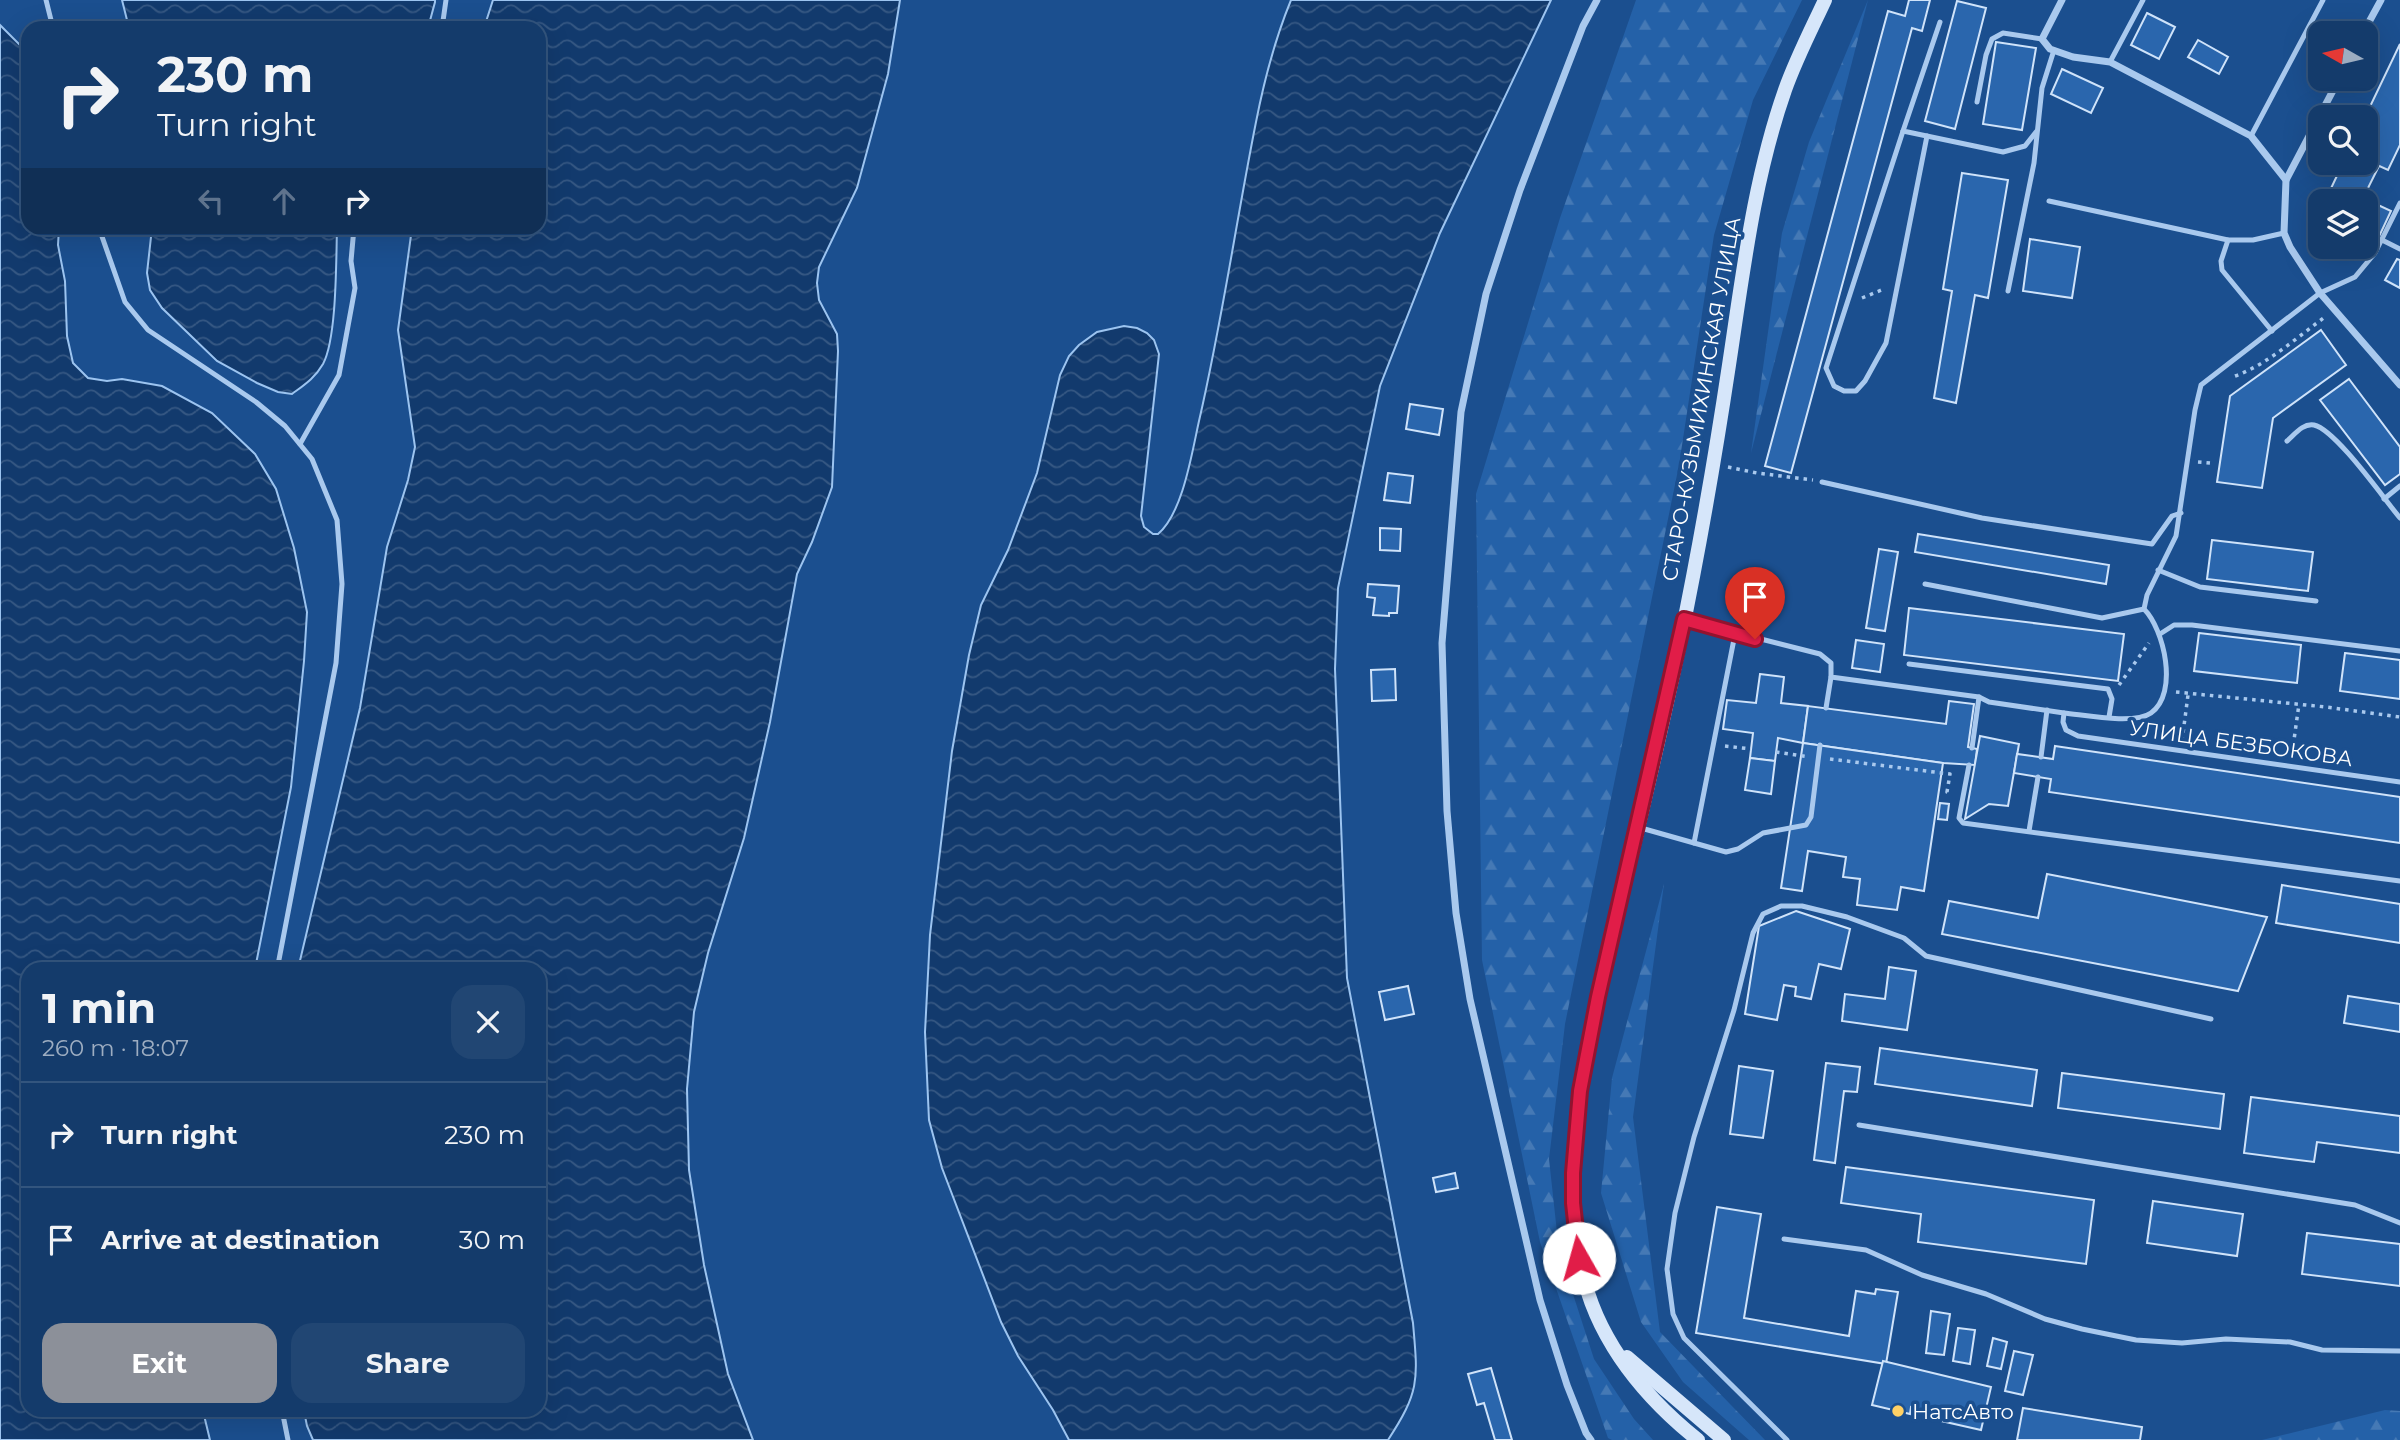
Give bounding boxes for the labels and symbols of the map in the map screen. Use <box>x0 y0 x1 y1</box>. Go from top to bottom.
north arrow <box>2308 21 2378 91</box>
street label: СТАРО-КУЗЬМИХИНСКАЯ УЛИЦА <box>1657 214 1745 583</box>
pin <box>1725 567 1785 639</box>
street label: УЛИЦА БЕЗБОКОВА <box>2128 715 2355 771</box>
position arrow <box>1542 1221 1616 1295</box>
place label: НатсАвто <box>1912 1399 2014 1424</box>
marker: НатсАвто <box>1890 1403 1906 1419</box>

